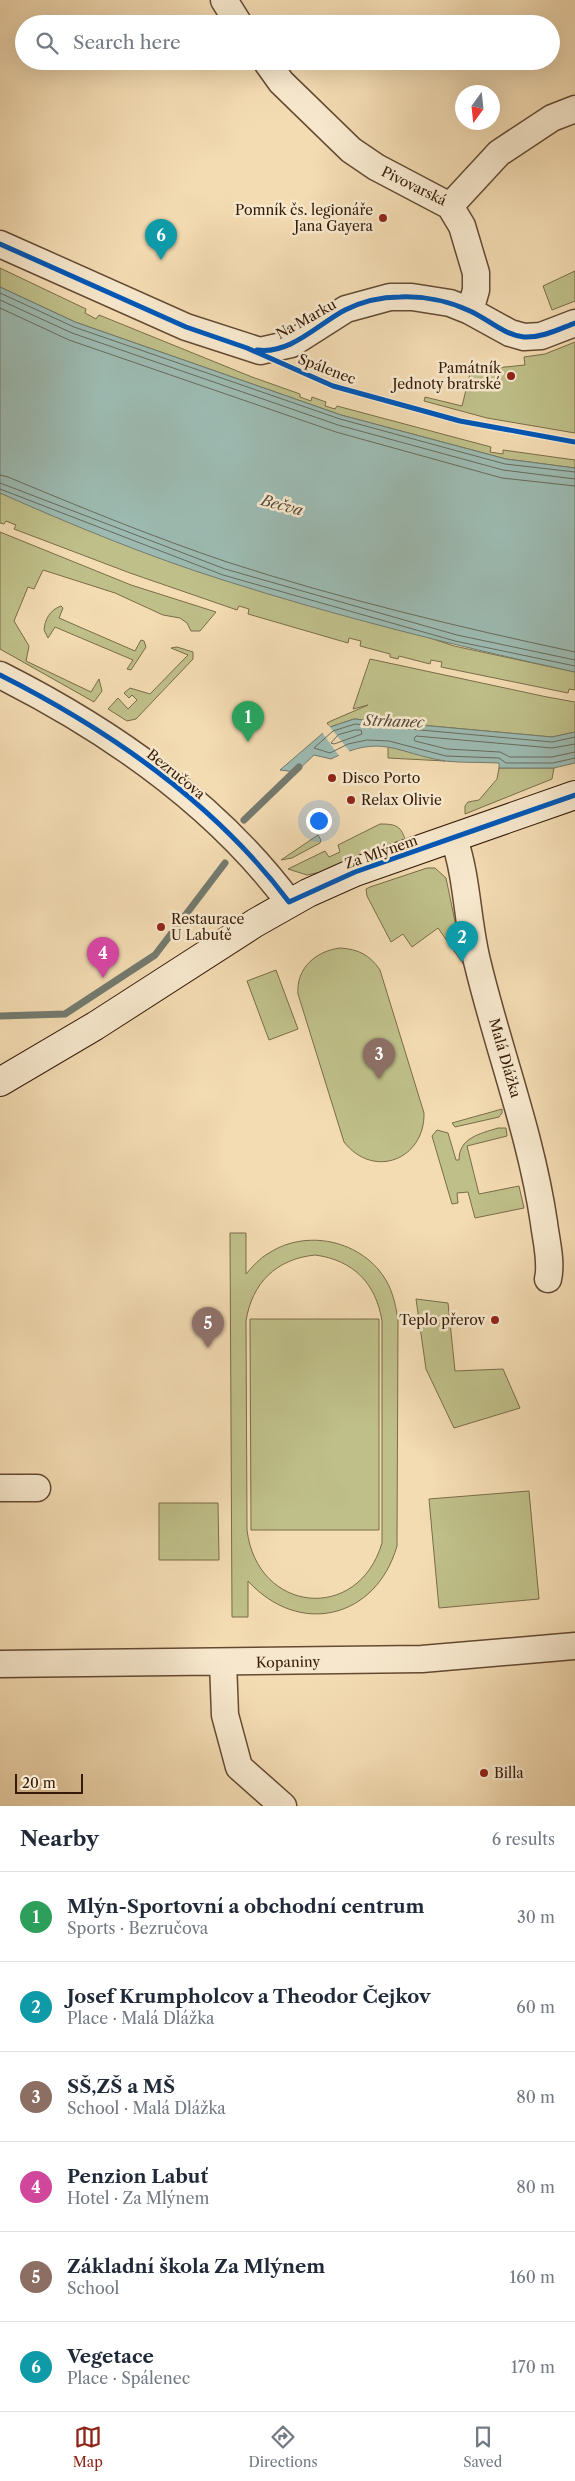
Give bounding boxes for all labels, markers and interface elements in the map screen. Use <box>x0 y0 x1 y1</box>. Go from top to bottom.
search box <box>15 15 560 70</box>
icon: search <box>33 29 61 57</box>
text: Search here <box>73 31 181 54</box>
north arrow <box>455 85 500 130</box>
street label: Pivovarská <box>378 162 450 210</box>
place label: Pomník čs. legionáře Jana Gayera <box>235 201 374 235</box>
marker: Pomník čs. legionáře Jana Gayera <box>377 212 389 224</box>
pin: 6 <box>145 219 177 260</box>
street label: Na Marku <box>273 295 340 343</box>
street label: Spálenec <box>296 350 358 388</box>
place label: Památník Jednoty bratrské <box>390 359 502 393</box>
marker: Památník Jednoty bratrské <box>505 370 517 382</box>
water label: Bečva <box>258 490 305 520</box>
pin: 1 <box>232 701 264 742</box>
water label: Strhanec <box>362 710 425 732</box>
street label: Bezručova <box>143 745 209 803</box>
place label: Disco Porto <box>342 769 420 787</box>
marker: Disco Porto <box>326 772 338 784</box>
place label: Relax Olivie <box>361 791 442 809</box>
marker: Relax Olivie <box>345 794 357 806</box>
your location <box>306 808 332 834</box>
street label: Za Mlýnem <box>342 831 420 873</box>
place label: Restaurace U Labutě <box>171 910 245 944</box>
marker: Restaurace U Labutě <box>155 921 167 933</box>
pin: 2 <box>446 921 478 962</box>
pin: 4 <box>87 937 119 978</box>
street label: Malá Dlážka <box>485 1016 525 1100</box>
pin: 3 <box>363 1038 395 1079</box>
pin: 5 <box>192 1307 224 1348</box>
place label: Teplo přerov <box>399 1311 485 1329</box>
marker: Teplo přerov <box>489 1314 501 1326</box>
street label: Kopaniny <box>256 1652 320 1672</box>
place label: Billa <box>494 1764 524 1782</box>
marker: Billa <box>478 1767 490 1779</box>
scale bar <box>15 1771 82 1794</box>
text: 20 m <box>22 1774 56 1792</box>
text: Nearby <box>20 1826 99 1851</box>
text: 6 results <box>492 1829 555 1849</box>
text: Mlýn-Sportovní a obchodní centrum <box>67 1895 424 1918</box>
text: 1 <box>32 1907 40 1927</box>
text: 30 m <box>517 1907 555 1927</box>
text: Sports · Bezručova <box>67 1918 208 1938</box>
text: Josef Krumpholcov a Theodor Čejkov <box>67 1985 431 2008</box>
text: 2 <box>31 1997 41 2017</box>
text: 60 m <box>516 1997 555 2017</box>
text: Place · Malá Dlážka <box>67 2008 215 2028</box>
text: SŠ,ZŠ a MŠ <box>67 2075 175 2098</box>
text: 3 <box>31 2087 41 2107</box>
text: 80 m <box>516 2087 555 2107</box>
text: School · Malá Dlážka <box>67 2098 226 2118</box>
text: Penzion Labuť <box>67 2165 208 2188</box>
text: 4 <box>31 2177 41 2197</box>
text: 80 m <box>516 2177 555 2197</box>
text: Hotel · Za Mlýnem <box>67 2188 209 2208</box>
text: Základní škola Za Mlýnem <box>67 2255 325 2278</box>
text: 5 <box>32 2267 40 2287</box>
text: 160 m <box>510 2267 555 2287</box>
text: School <box>67 2278 119 2298</box>
text: Vegetace <box>67 2345 154 2368</box>
text: 6 <box>31 2357 41 2377</box>
text: 170 m <box>511 2357 555 2377</box>
text: Place · Spálenec <box>67 2368 190 2388</box>
tab: Map <box>73 2423 103 2471</box>
tab: Directions <box>248 2423 318 2471</box>
tab: Saved <box>463 2423 502 2471</box>

